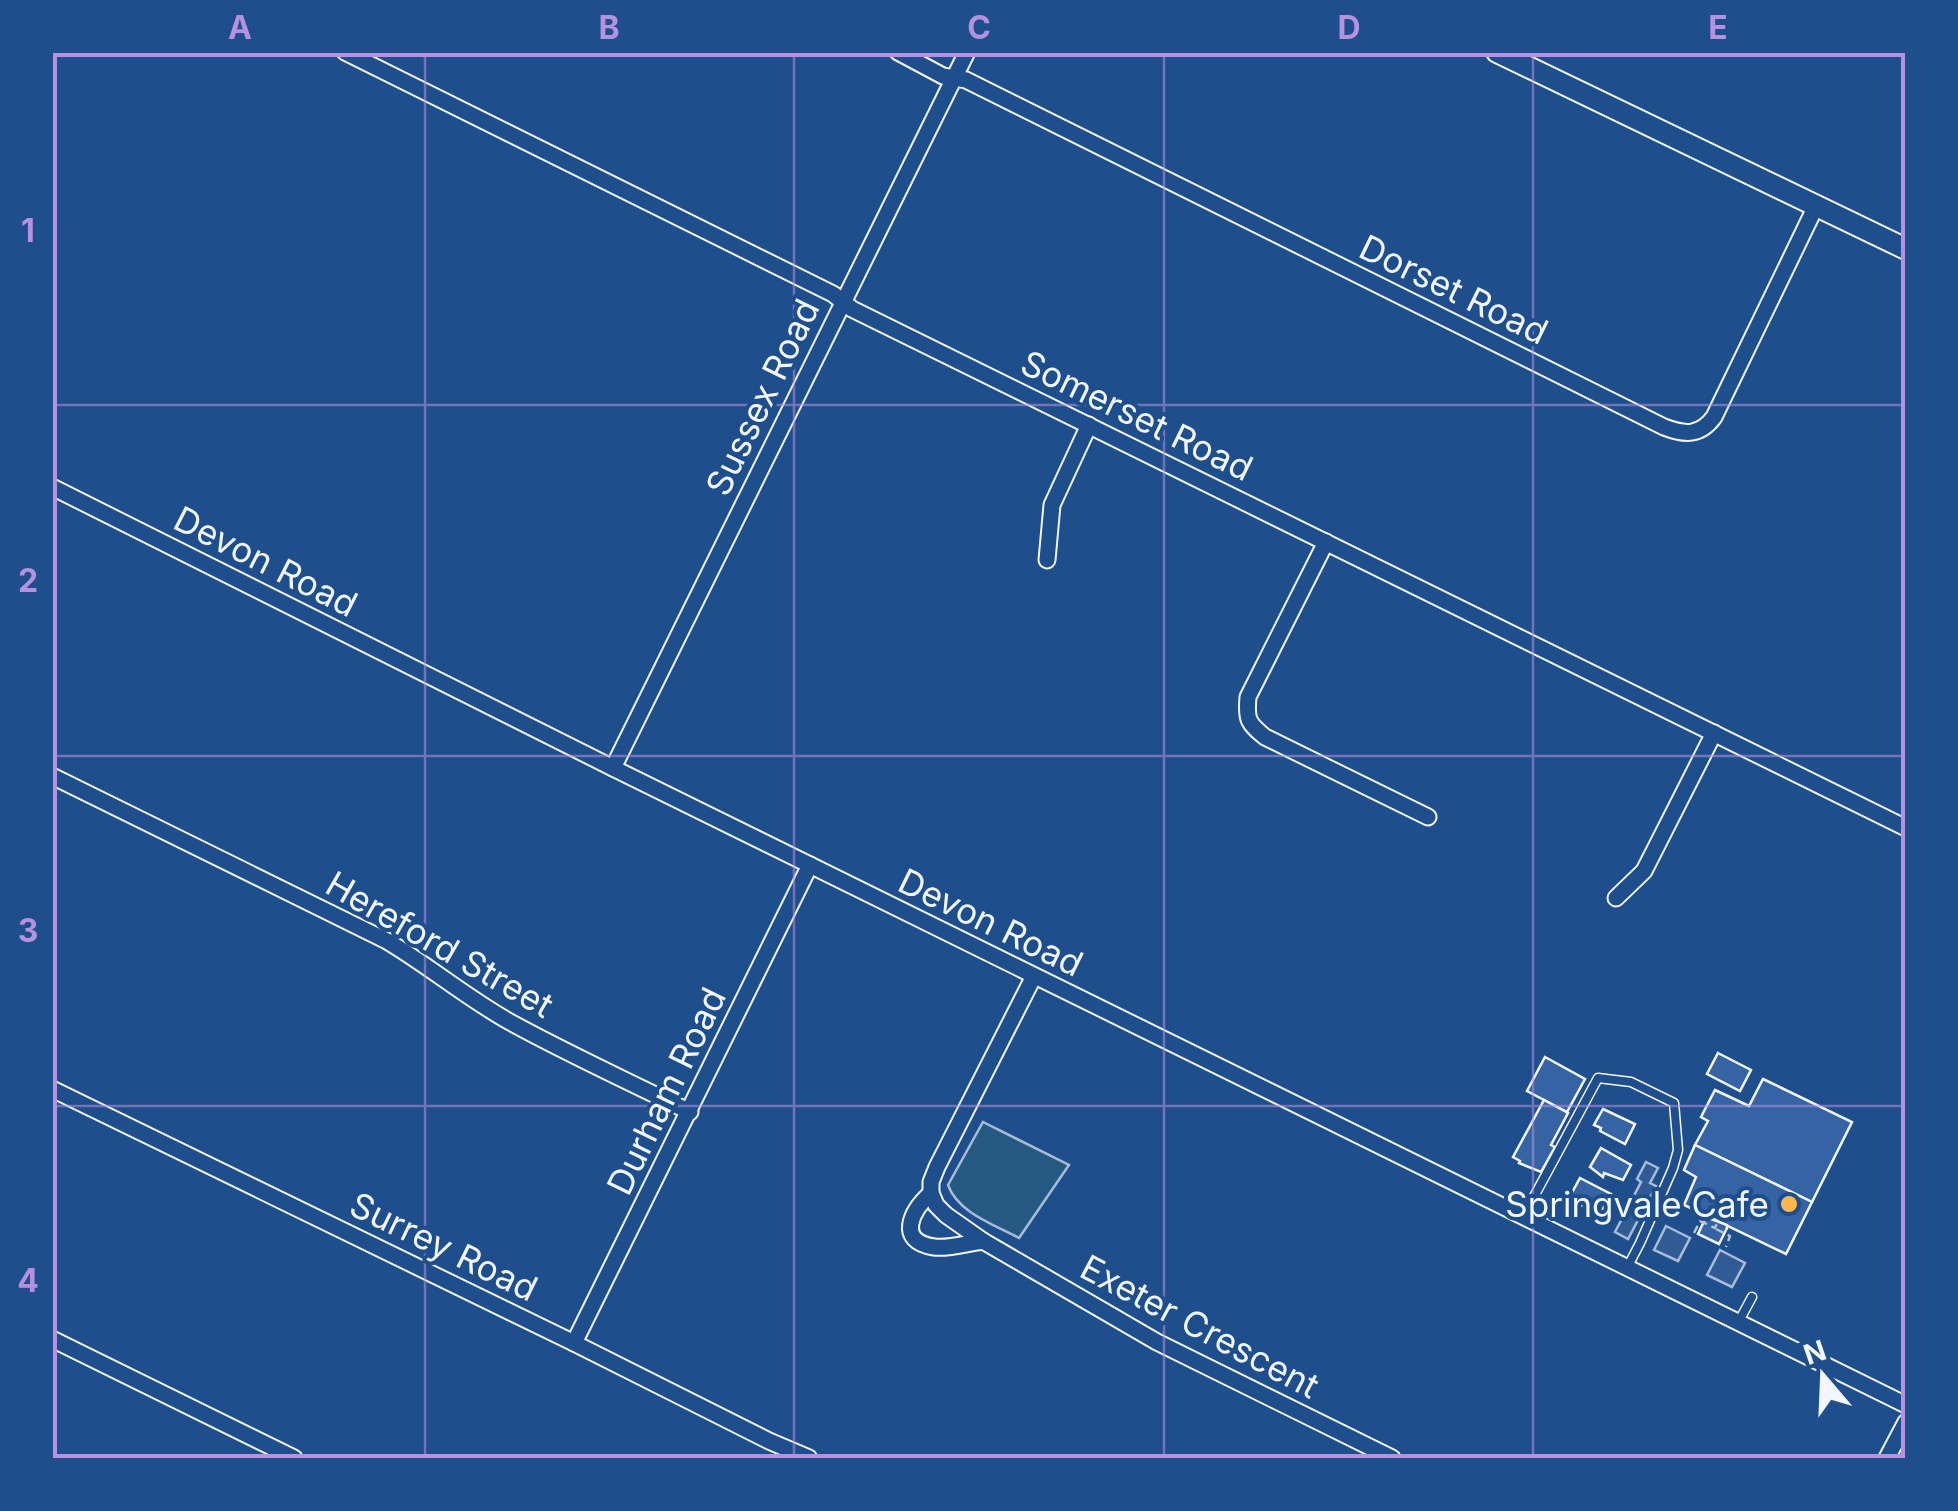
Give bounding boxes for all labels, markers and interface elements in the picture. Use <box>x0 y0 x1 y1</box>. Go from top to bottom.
text: A <box>228 8 252 47</box>
text: B <box>598 8 620 47</box>
text: C <box>967 8 991 47</box>
text: D <box>1337 8 1361 47</box>
text: E <box>1708 8 1728 47</box>
text: 1 <box>21 211 35 250</box>
street label: Dorset Road <box>1353 225 1555 353</box>
street label: Sussex Road <box>696 292 828 502</box>
street label: Somerset Road <box>1014 341 1260 489</box>
street label: Devon Road <box>167 497 365 625</box>
text: 2 <box>18 561 38 600</box>
street label: Devon Road <box>892 859 1090 985</box>
street label: Hereford Street <box>319 862 561 1026</box>
text: 3 <box>18 911 38 950</box>
street label: Durham Road <box>598 981 734 1201</box>
street label: Surrey Road <box>344 1183 544 1309</box>
place label: Springvale Cafe <box>1505 1183 1769 1225</box>
marker: Springvale Cafe <box>1778 1193 1800 1215</box>
street label: Exeter Crescent <box>1074 1246 1326 1406</box>
text: 4 <box>17 1261 39 1300</box>
north arrow <box>1773 1326 1873 1426</box>
text: N <box>1799 1333 1830 1372</box>

